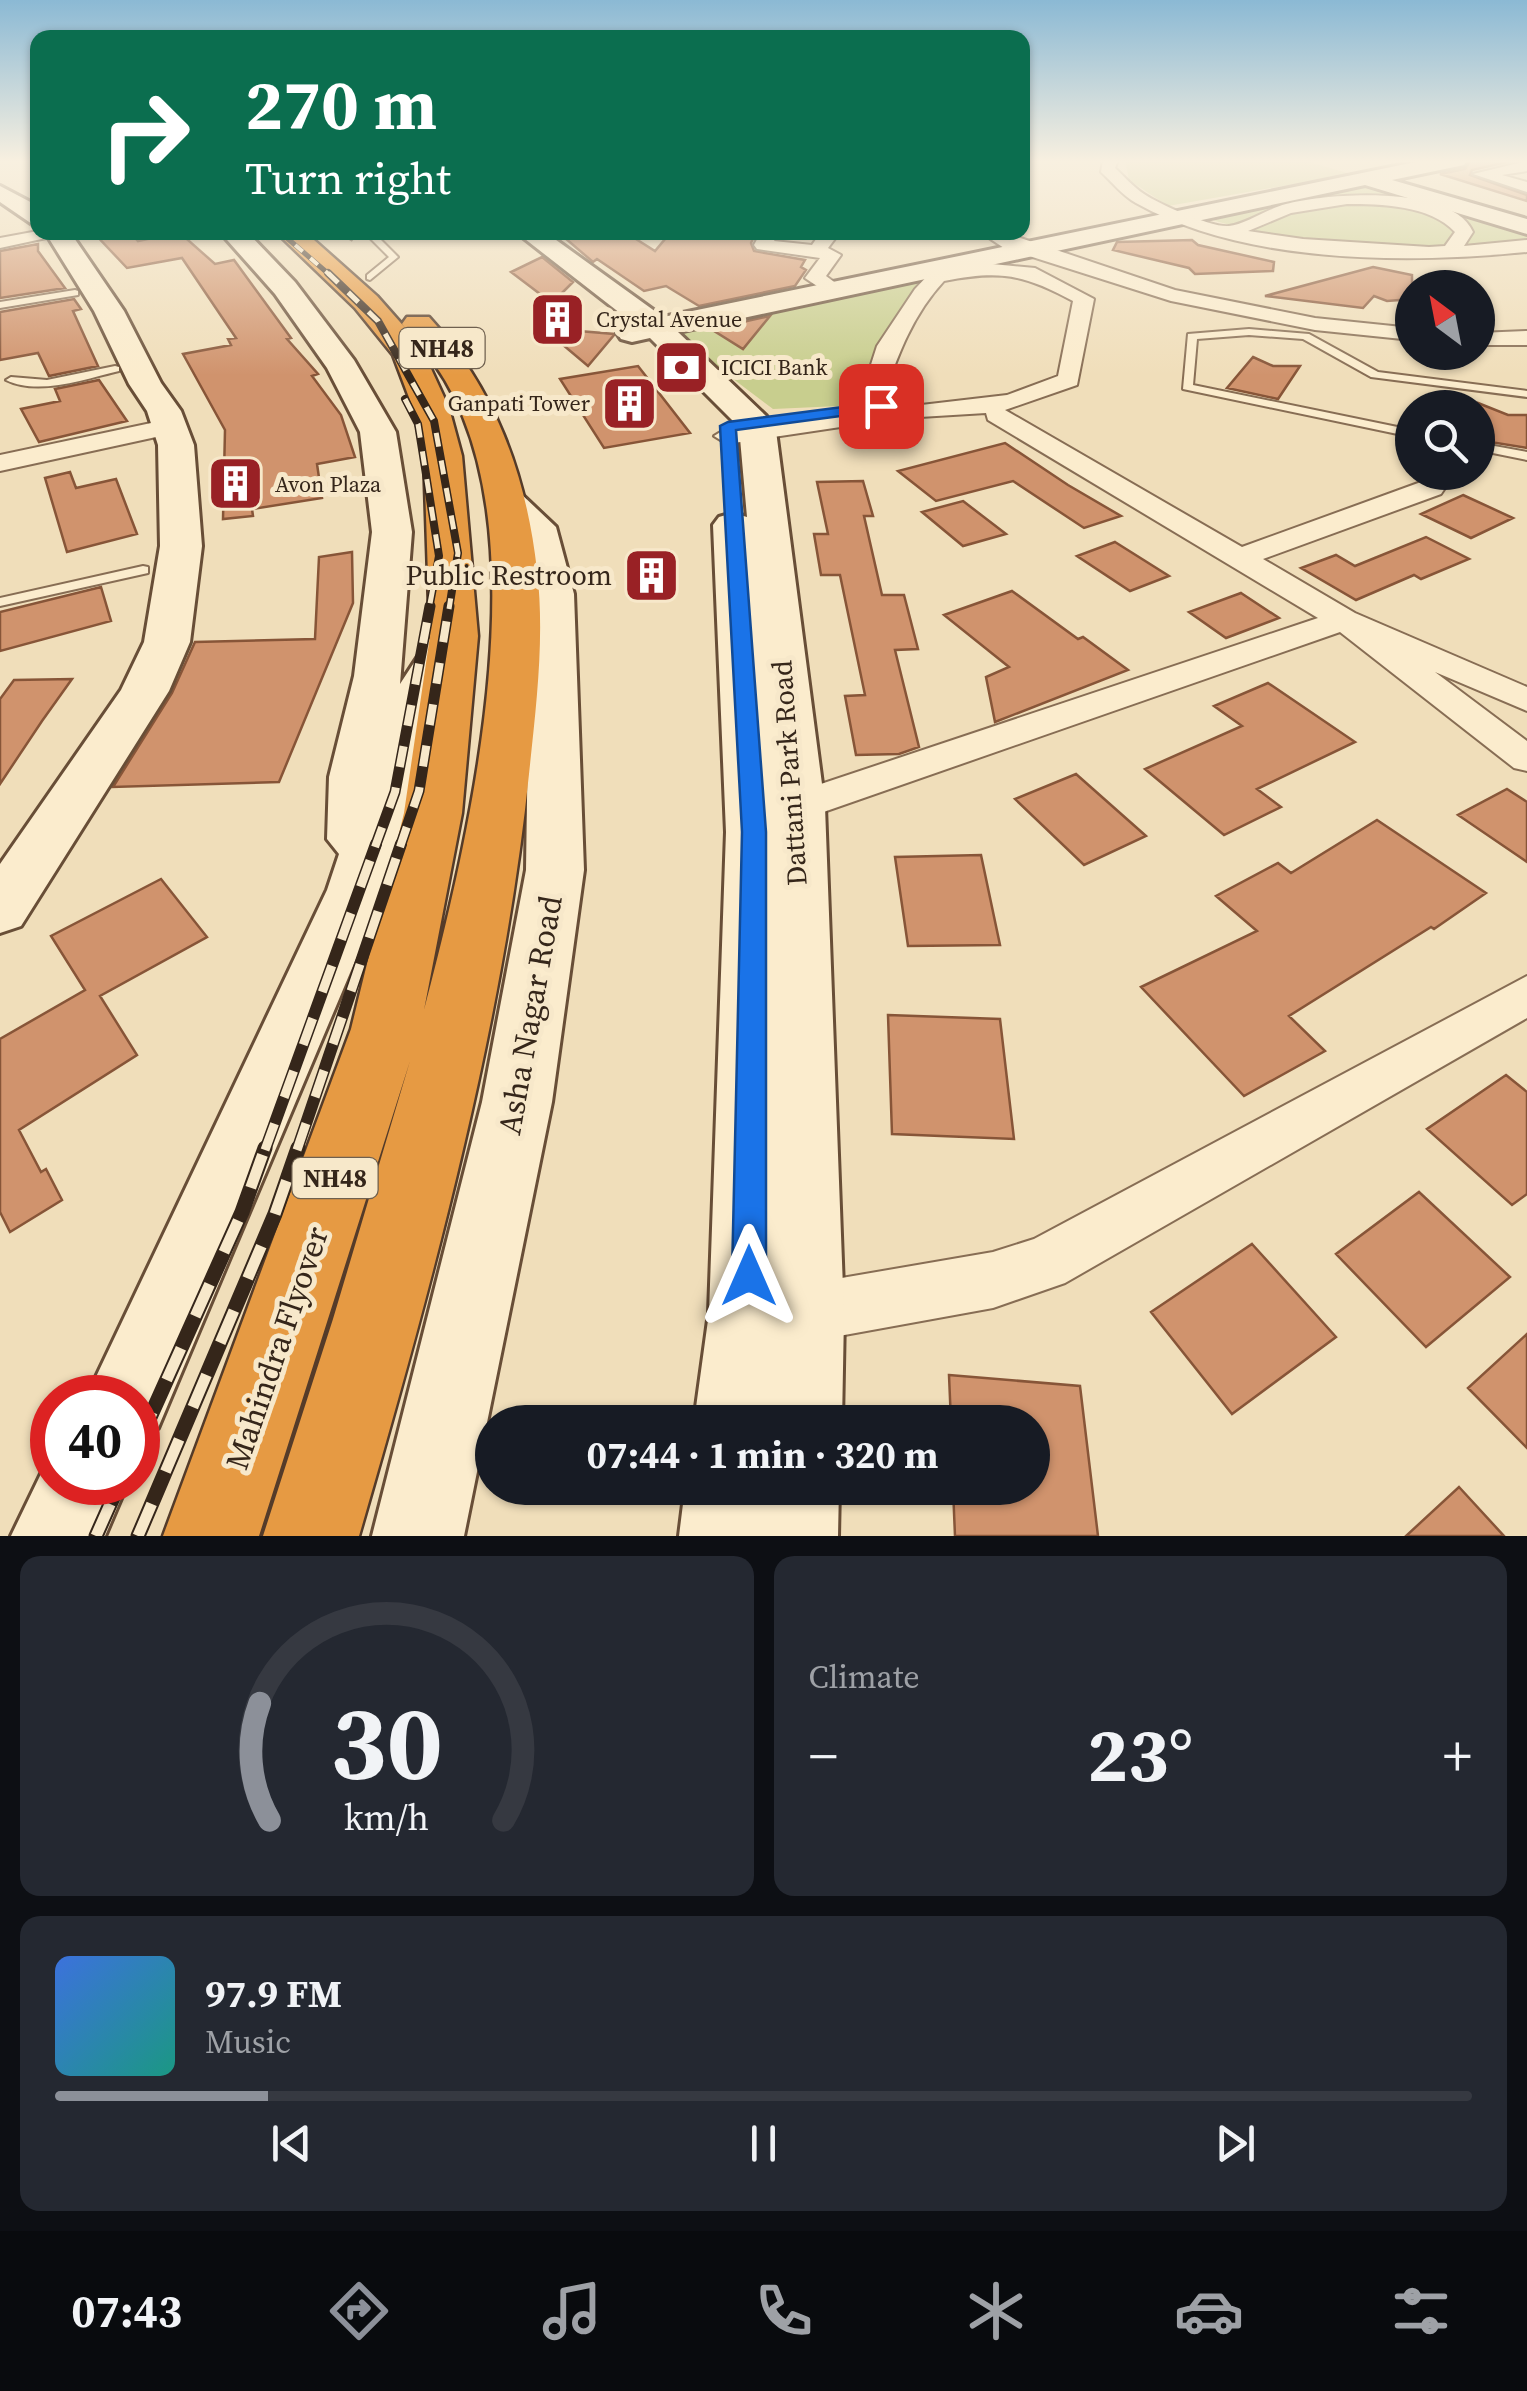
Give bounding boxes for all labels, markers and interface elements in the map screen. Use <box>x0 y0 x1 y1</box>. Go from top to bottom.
text: 270 m <box>245 56 437 152</box>
icon: right <box>80 70 210 200</box>
text: Turn right <box>245 147 451 209</box>
north arrow <box>1395 270 1495 370</box>
map controls <box>1395 270 1495 490</box>
building icon: Crystal Avenue <box>527 289 587 349</box>
place label: Crystal Avenue <box>596 304 742 334</box>
road number: NH48 <box>400 328 484 368</box>
bank icon: ICICI Bank <box>652 337 712 397</box>
place label: ICICI Bank <box>721 352 829 382</box>
pin <box>839 364 924 449</box>
building icon: Ganpati Tower <box>599 373 659 433</box>
icon: arrive <box>854 379 909 434</box>
place label: Ganpati Tower <box>448 388 591 418</box>
button: search <box>1395 390 1495 490</box>
building icon: Avon Plaza <box>206 454 266 514</box>
place label: Avon Plaza <box>275 469 382 499</box>
building icon: Public Restroom <box>621 545 681 605</box>
place label: Public Restroom <box>405 556 612 594</box>
street label: Dattani Park Road <box>762 659 816 887</box>
street label: Asha Nagar Road <box>487 892 573 1138</box>
road number: NH48 <box>292 1158 378 1198</box>
street label: Mahindra Flyover <box>215 1220 339 1475</box>
position arrow <box>697 1224 801 1328</box>
speed limit sign: 40 <box>30 1375 160 1505</box>
text: 07:44 · 1 min · 320 m <box>586 1429 939 1481</box>
text: Climate <box>809 1655 920 1699</box>
text: 30 <box>330 1670 443 1813</box>
text: 23° <box>1087 1703 1193 1806</box>
text: − <box>809 1718 838 1793</box>
text: + <box>1443 1718 1472 1793</box>
text: km/h <box>344 1793 429 1842</box>
text: 97.9 FM <box>205 1968 342 2020</box>
text: Music <box>205 2020 291 2064</box>
icon: previous <box>264 2116 319 2171</box>
icon: pause <box>736 2116 791 2171</box>
icon: next <box>1208 2116 1263 2171</box>
icon: directions <box>324 2276 394 2346</box>
icon: music <box>537 2276 607 2346</box>
icon: phone <box>749 2276 819 2346</box>
icon: climate <box>961 2276 1031 2346</box>
icon: car <box>1174 2276 1244 2346</box>
icon: filters <box>1386 2276 1456 2346</box>
text: 07:43 <box>71 2280 182 2342</box>

